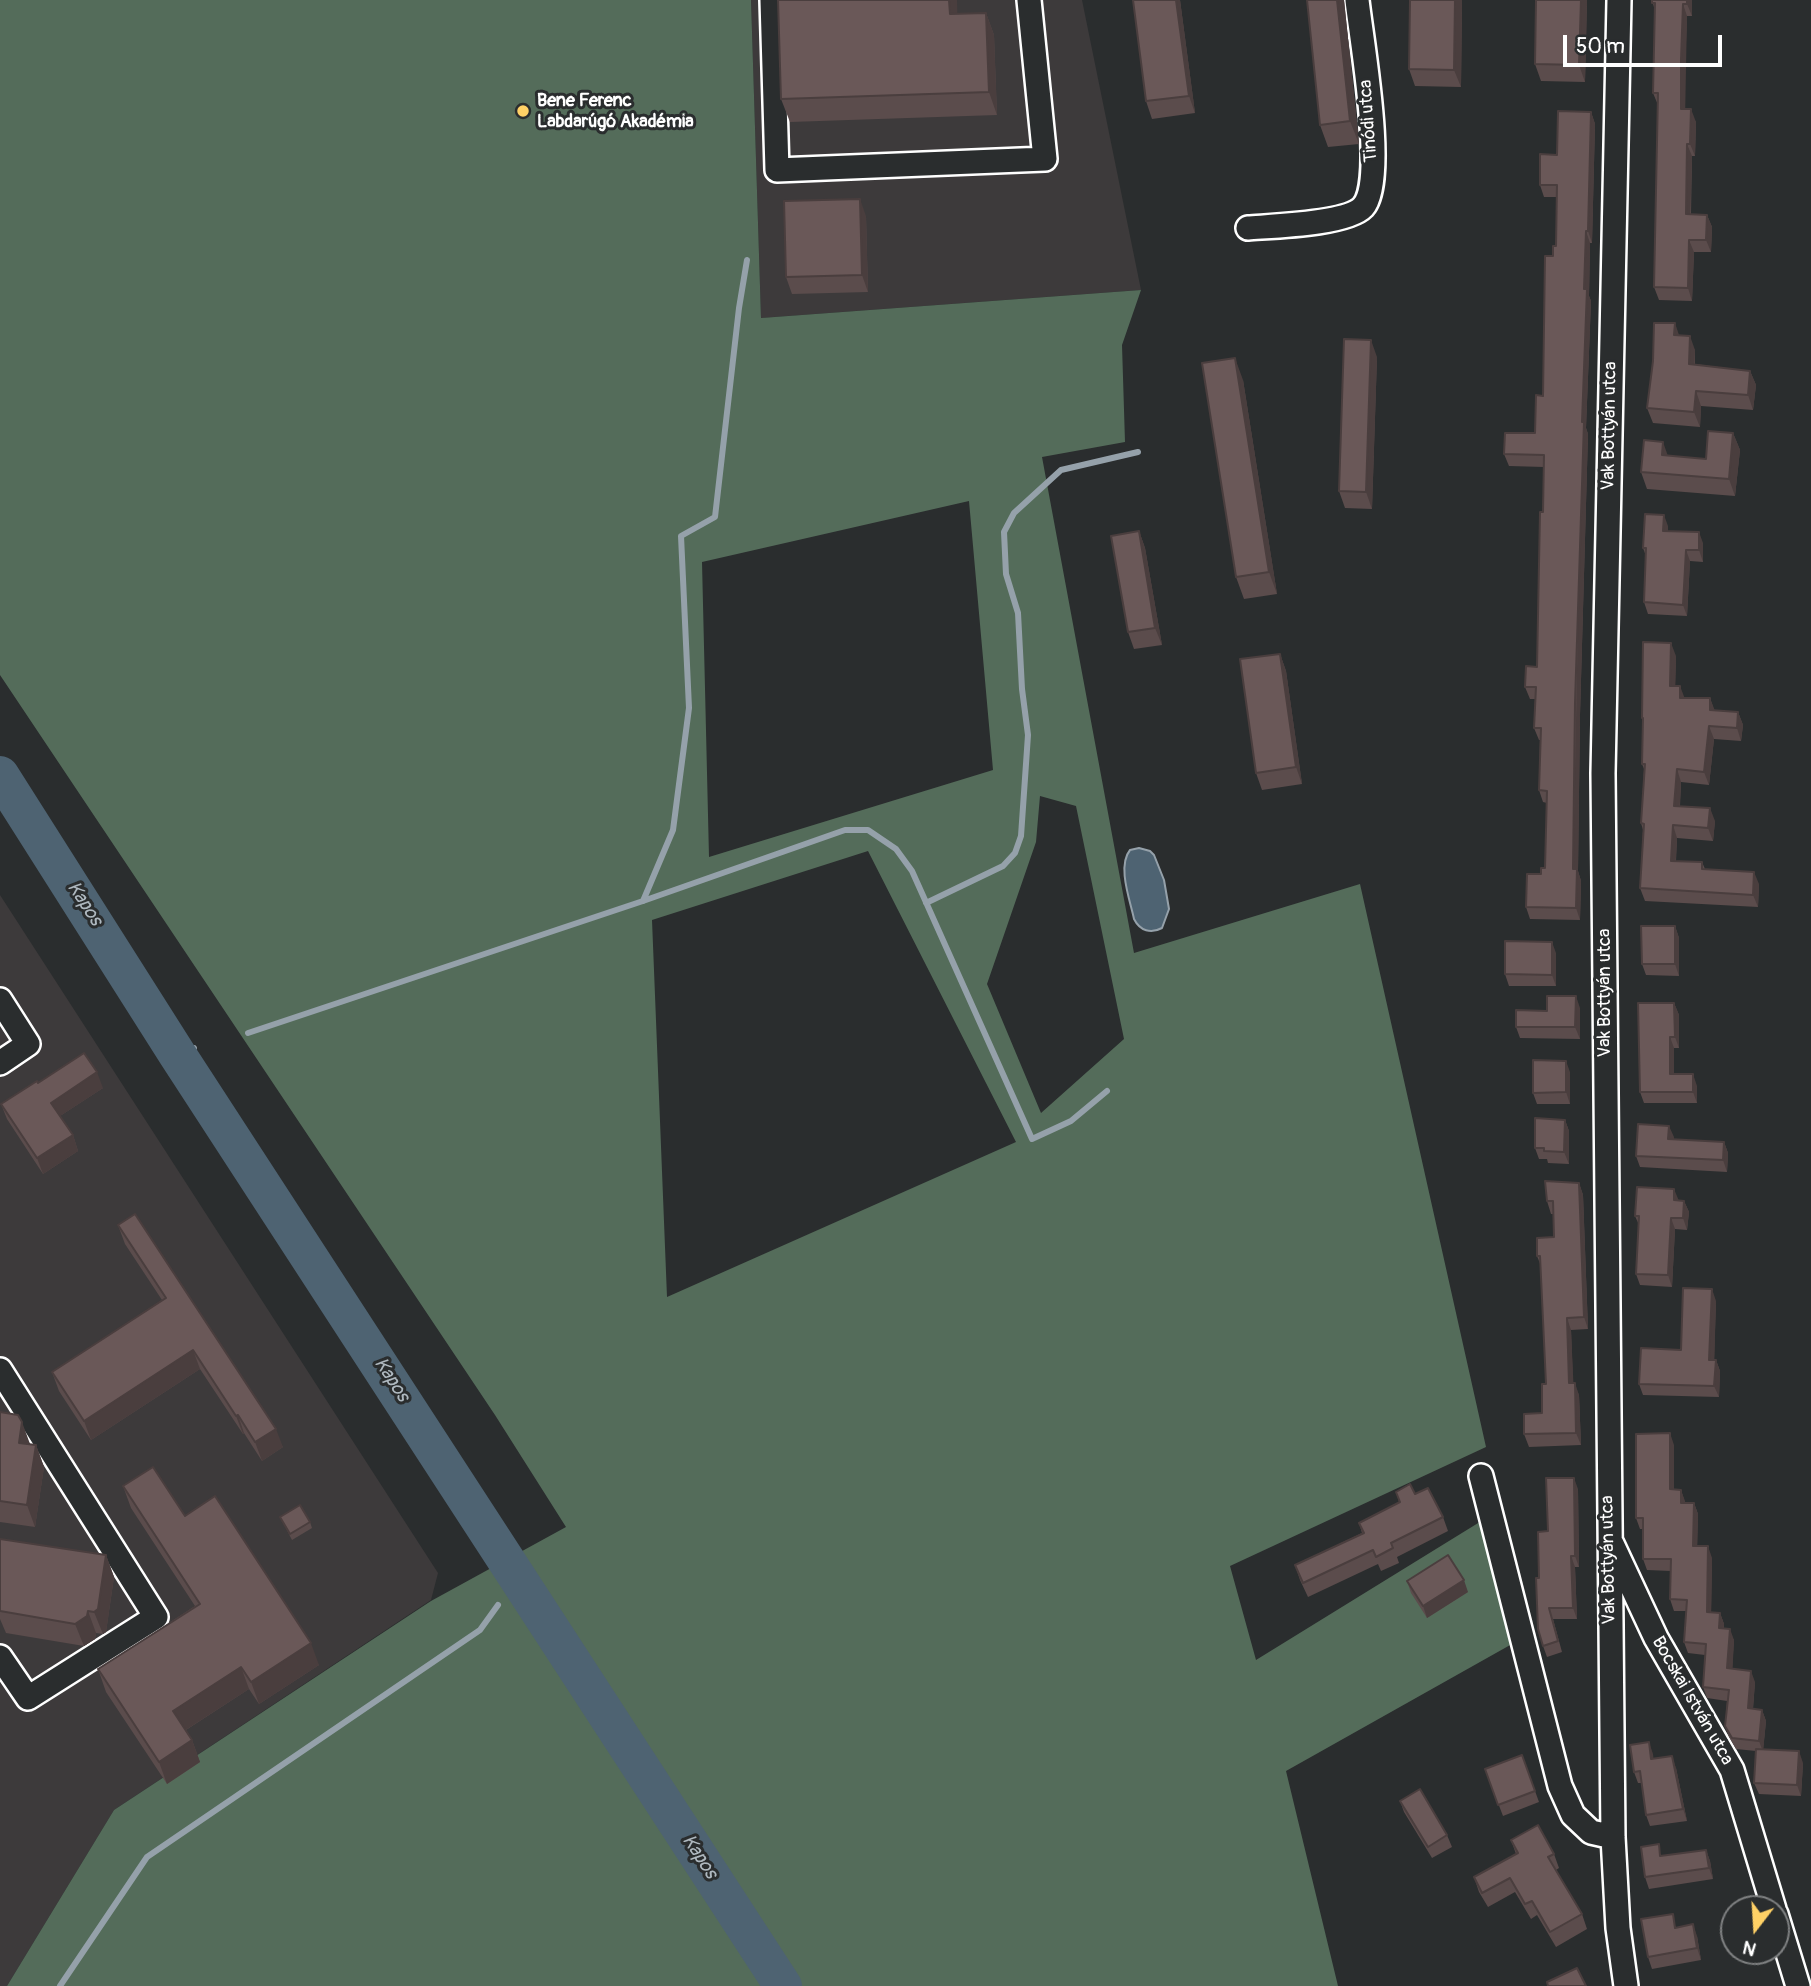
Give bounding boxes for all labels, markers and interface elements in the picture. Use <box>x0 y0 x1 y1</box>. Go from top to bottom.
scale bar <box>1566 21 1725 65</box>
text: 50 m <box>1576 33 1625 60</box>
street label: Tinódi utca <box>1355 79 1383 163</box>
place label: Bene Ferenc Labdarúgó Akadémia <box>537 90 694 132</box>
marker: Bene Ferenc Labdarúgó Akadémia <box>515 103 531 119</box>
street label: Vak Bottyán utca <box>1598 361 1622 491</box>
water label: Kapos <box>61 878 107 930</box>
street label: Vak Bottyán utca <box>1594 929 1616 1057</box>
water label: Kapos <box>368 1354 414 1406</box>
street label: Vak Bottyán utca <box>1597 1495 1621 1625</box>
street label: Bocskai István utca <box>1646 1633 1738 1769</box>
water label: Kapos <box>676 1831 722 1883</box>
north arrow <box>1720 1895 1790 1965</box>
text: N <box>1740 1935 1759 1962</box>

